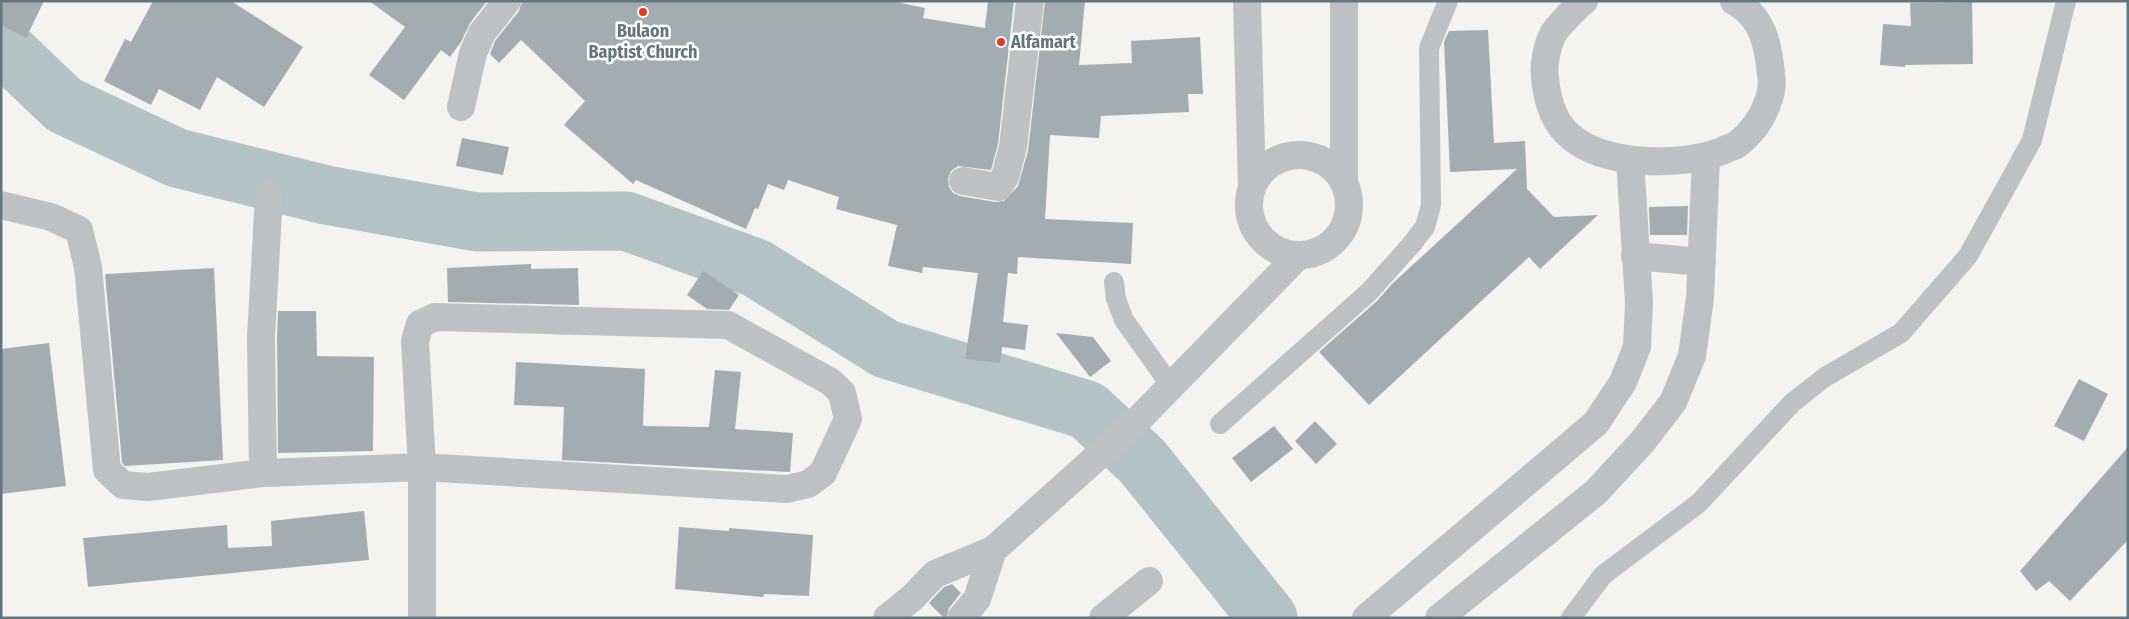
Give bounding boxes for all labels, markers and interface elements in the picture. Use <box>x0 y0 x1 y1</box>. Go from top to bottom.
marker: Bulaon Baptist Church <box>637 6 649 18</box>
place label: Bulaon Baptist Church <box>588 20 698 63</box>
place label: Alfamart <box>1010 31 1076 53</box>
marker: Alfamart <box>995 36 1007 48</box>

